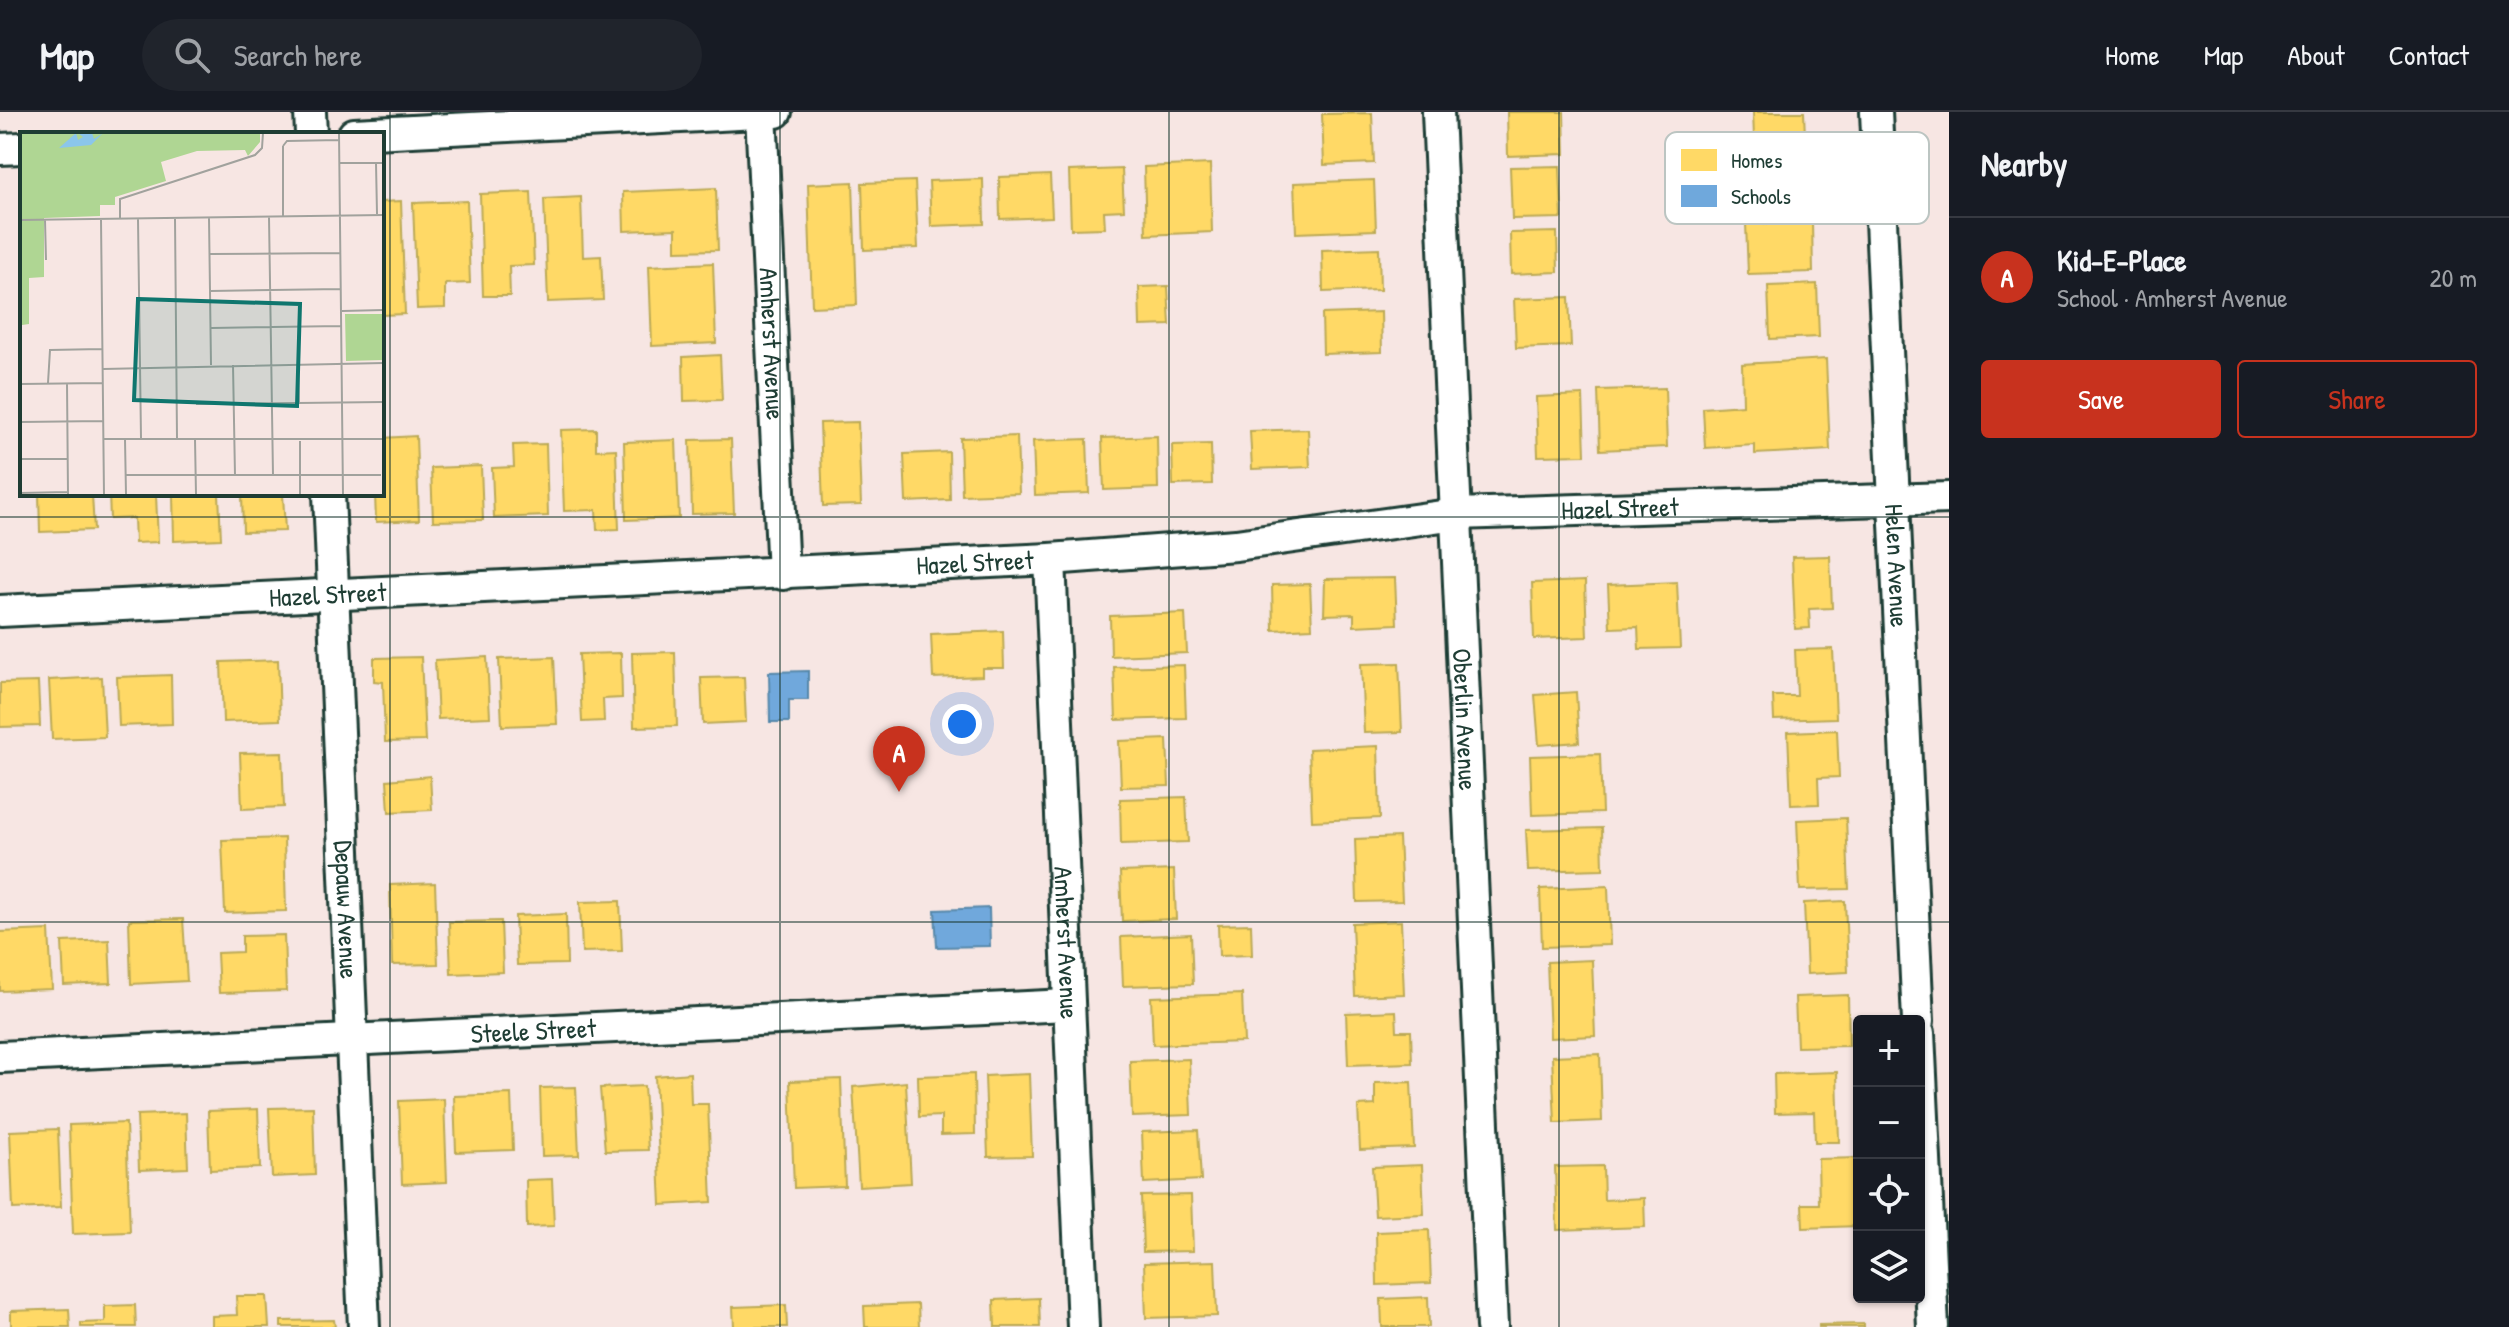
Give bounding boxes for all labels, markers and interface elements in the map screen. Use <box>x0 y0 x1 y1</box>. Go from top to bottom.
search box <box>142 19 702 91</box>
text: Map <box>40 29 94 81</box>
icon: search <box>170 33 214 77</box>
text: Search here <box>234 35 362 75</box>
text: Home <box>2105 36 2160 74</box>
text: Map <box>2204 36 2243 74</box>
text: About <box>2287 36 2345 74</box>
text: Contact <box>2389 36 2469 74</box>
inset map <box>20 132 384 496</box>
legend <box>1665 132 1929 224</box>
text: Nearby <box>1981 141 2067 187</box>
text: Homes <box>1731 145 1782 175</box>
text: Schools <box>1731 181 1791 211</box>
text: Kid-E-Place <box>2057 240 2186 280</box>
text: A <box>2001 260 2013 295</box>
text: 20 m <box>2430 260 2477 295</box>
street label: Amherst Avenue <box>751 267 794 421</box>
text: School · Amherst Avenue <box>2057 280 2288 315</box>
button: Save <box>1981 360 2221 438</box>
button: Share <box>2237 360 2477 438</box>
street label: Hazel Street <box>1561 489 1680 528</box>
street label: Helen Avenue <box>1877 503 1918 628</box>
street label: Hazel Street <box>915 542 1035 583</box>
street label: Hazel Street <box>268 574 388 615</box>
street label: Oberlin Avenue <box>1445 648 1486 791</box>
your location <box>942 704 982 744</box>
pin: A <box>873 726 925 792</box>
street label: Depauw Avenue <box>327 840 367 980</box>
street label: Amherst Avenue <box>1046 866 1088 1020</box>
street label: Steele Street <box>470 1010 598 1051</box>
map controls <box>1853 1015 1925 1303</box>
button: + <box>1853 1015 1925 1087</box>
button: − <box>1853 1087 1925 1159</box>
button: locate <box>1853 1159 1925 1231</box>
button: layers <box>1853 1231 1925 1303</box>

